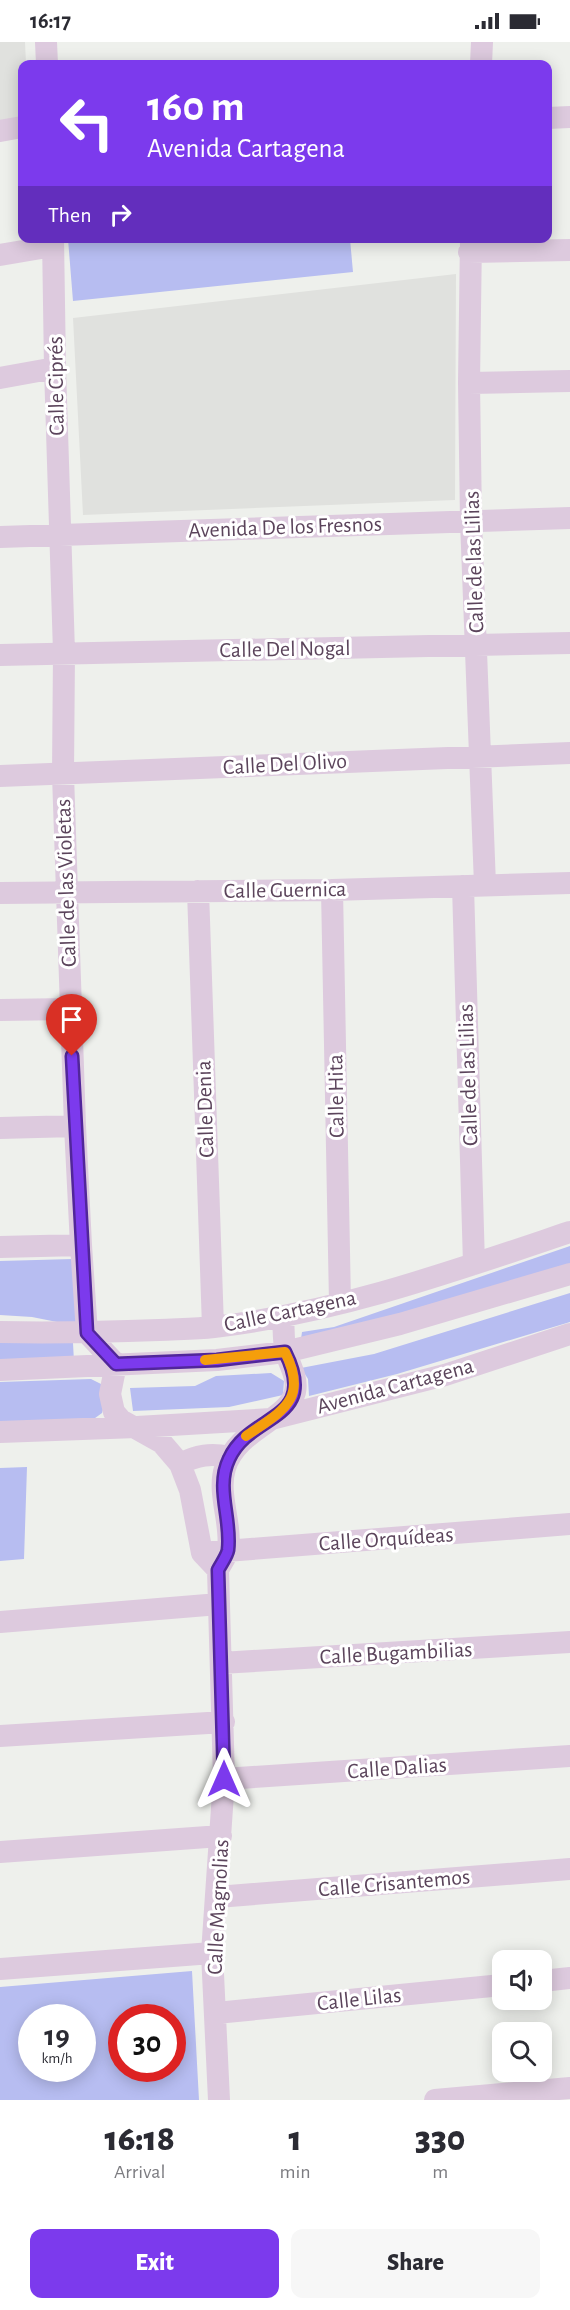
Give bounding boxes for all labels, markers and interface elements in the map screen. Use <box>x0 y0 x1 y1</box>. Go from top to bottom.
text: 16:17 <box>30 10 71 32</box>
icon: left <box>48 84 126 162</box>
text: 160 m <box>147 86 245 128</box>
text: Avenida Cartagena <box>147 135 345 162</box>
icon: right <box>104 198 137 231</box>
text: Then <box>48 204 92 226</box>
street label: Calle Ciprés <box>44 336 68 436</box>
street label: Calle de las Lilias <box>461 490 487 634</box>
street label: Avenida De los Fresnos <box>188 513 382 541</box>
street label: Calle Del Nogal <box>219 637 351 661</box>
street label: Calle Del Olivo <box>222 750 348 778</box>
street label: Calle de las Violetas <box>52 799 80 967</box>
street label: Calle Guernica <box>224 878 346 902</box>
pin <box>46 994 97 1056</box>
icon: arrive <box>55 1003 88 1036</box>
street label: Calle de las Lilias <box>455 1003 481 1147</box>
street label: Calle Hita <box>324 1054 348 1138</box>
street label: Calle Denia <box>192 1060 218 1158</box>
street label: Calle Cartagena <box>222 1286 358 1336</box>
street label: Avenida Cartagena <box>314 1354 476 1418</box>
street label: Calle Orquídeas <box>318 1523 454 1555</box>
street label: Calle Bugambilias <box>319 1638 473 1668</box>
position arrow <box>192 1747 256 1811</box>
street label: Calle Dalias <box>347 1754 447 1782</box>
street label: Calle Magnolias <box>203 1839 233 1975</box>
street label: Calle Crisantemos <box>317 1865 471 1901</box>
map controls <box>492 1950 552 2082</box>
button: sound <box>492 1950 552 2010</box>
street label: Calle Lilas <box>316 1984 402 2014</box>
speed limit sign: 30 <box>108 2004 186 2082</box>
text: 19 <box>44 2021 70 2051</box>
button: search <box>492 2022 552 2082</box>
text: km/h <box>42 2051 72 2066</box>
text: 16:18 <box>105 2121 175 2157</box>
text: 1 <box>288 2121 302 2157</box>
text: 330 <box>415 2121 465 2157</box>
text: Arrival <box>114 2162 165 2182</box>
text: min <box>279 2162 311 2182</box>
text: m <box>432 2162 448 2182</box>
button: Exit <box>30 2229 279 2298</box>
button: Share <box>291 2229 540 2298</box>

